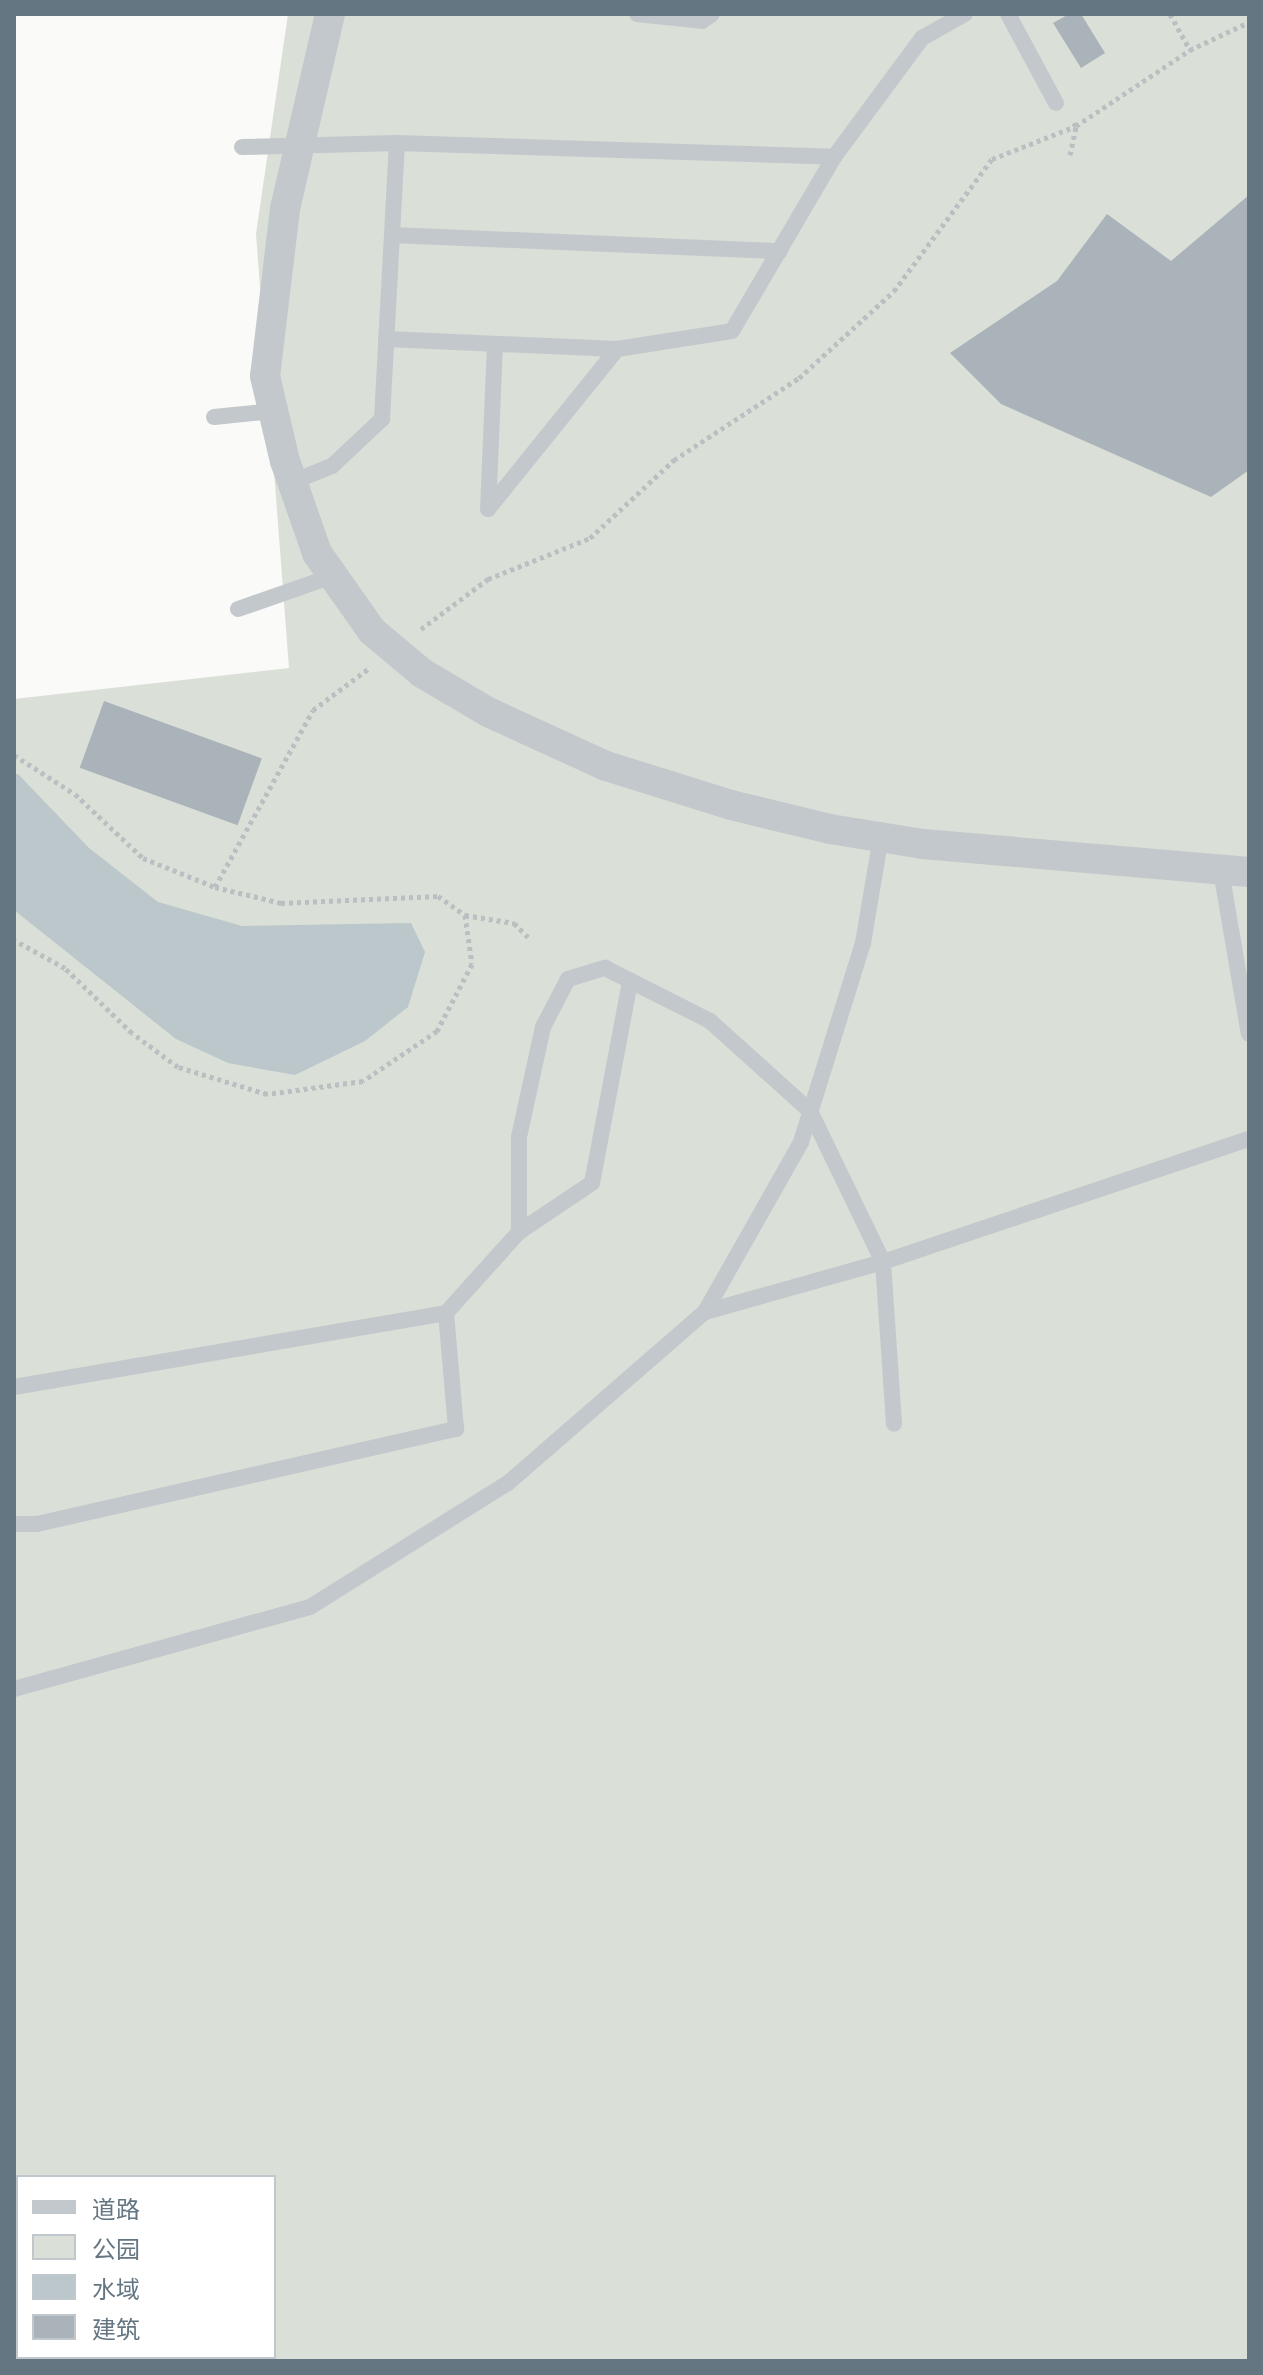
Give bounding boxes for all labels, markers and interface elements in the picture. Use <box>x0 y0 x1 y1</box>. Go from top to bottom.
legend <box>16 2175 276 2359</box>
text: 道路 <box>92 2196 140 2224</box>
text: 公园 <box>92 2236 140 2264</box>
text: 水域 <box>92 2276 140 2304</box>
text: 建筑 <box>92 2316 140 2344</box>

